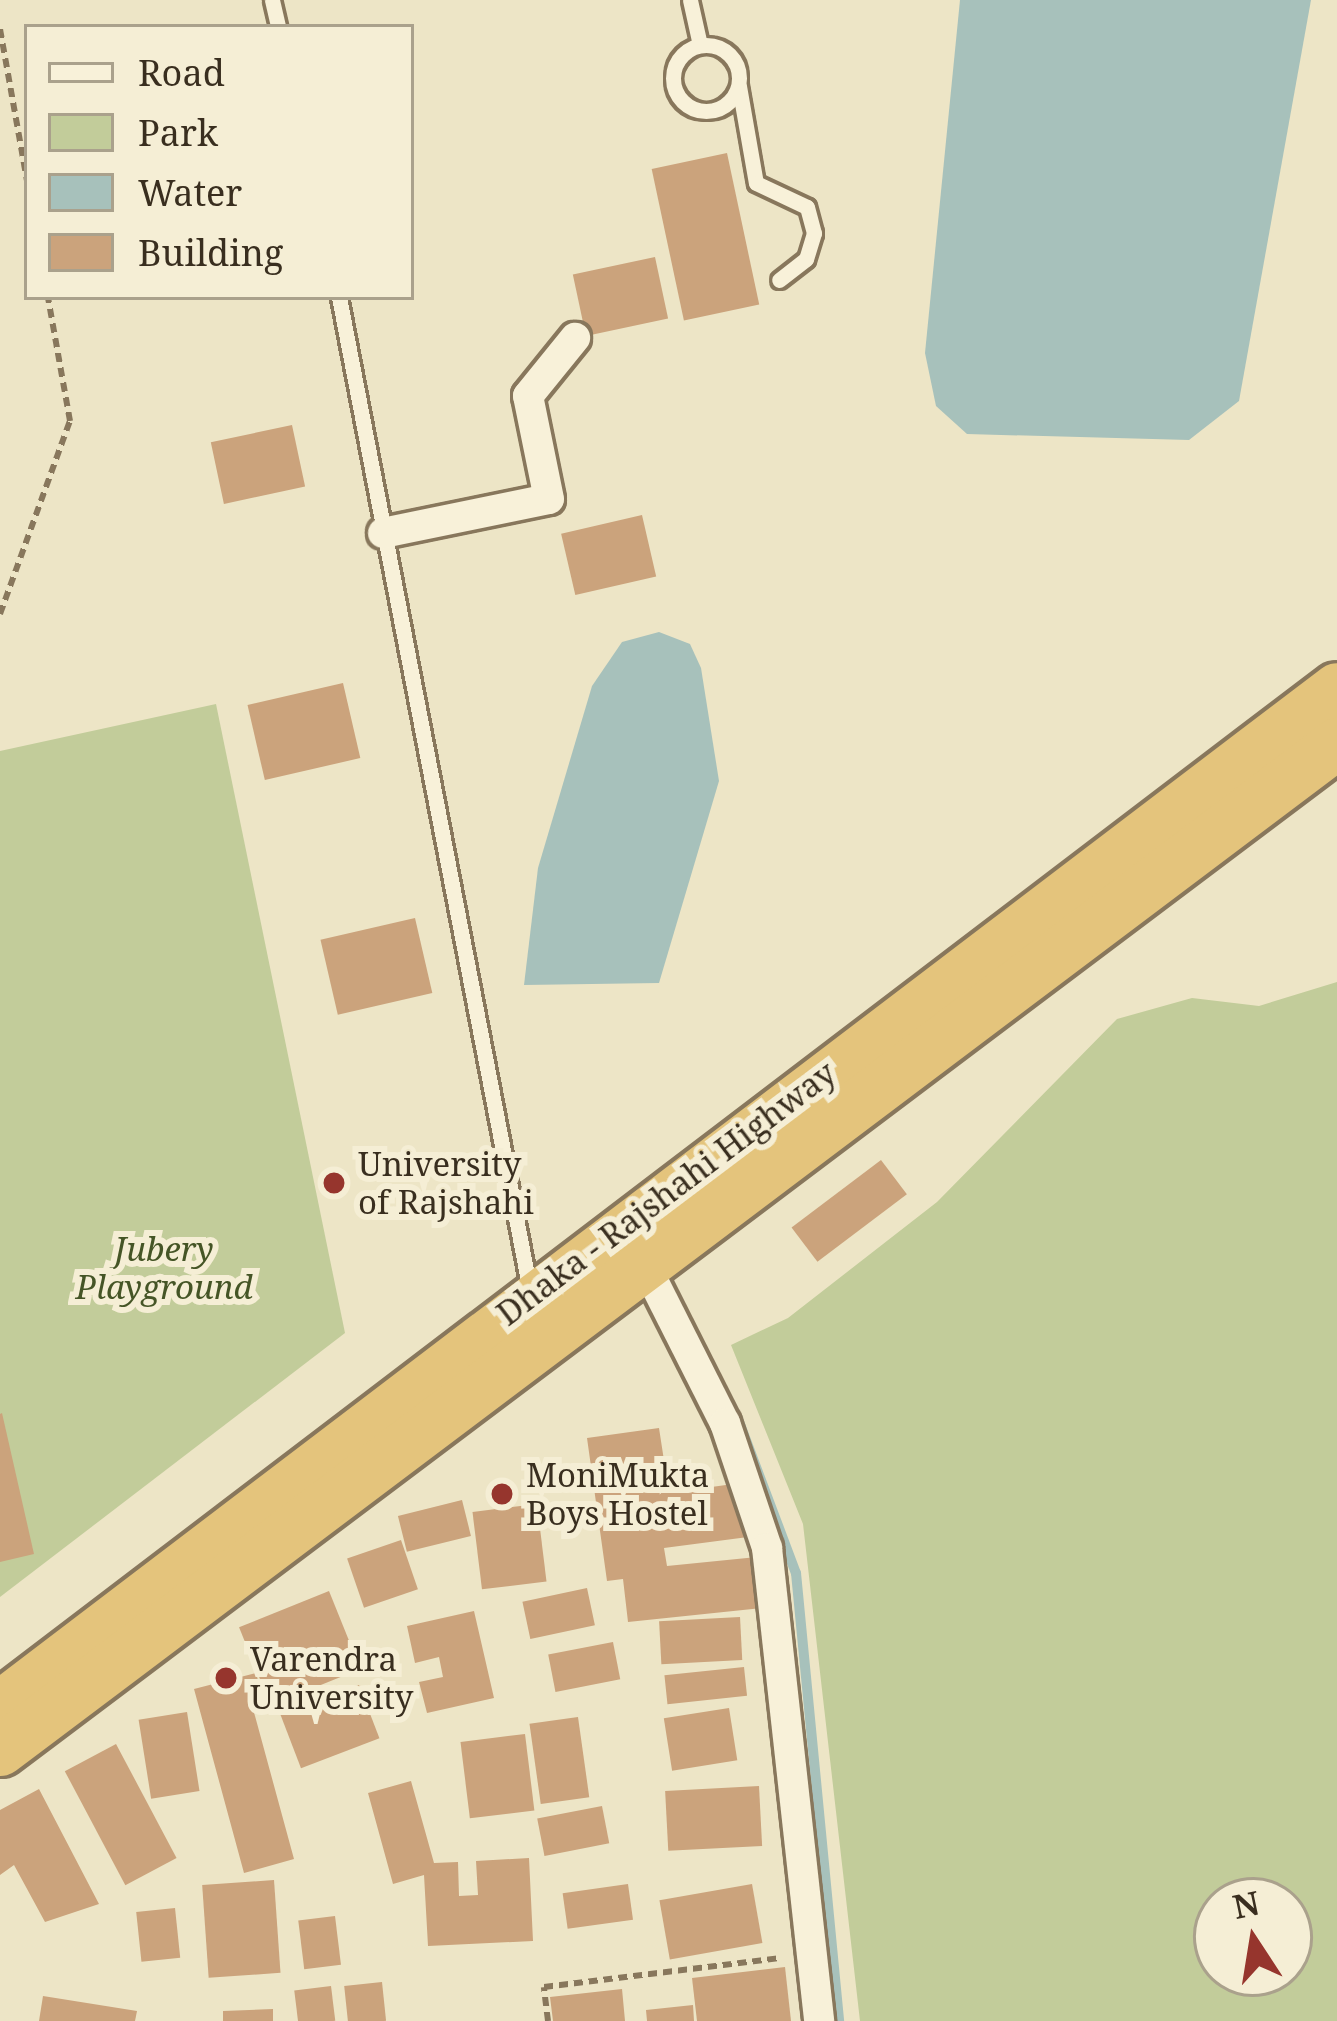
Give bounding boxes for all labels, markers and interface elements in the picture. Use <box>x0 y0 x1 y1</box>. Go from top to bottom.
legend <box>24 24 414 300</box>
text: Road <box>138 48 225 97</box>
text: Park <box>138 108 218 157</box>
text: Water <box>138 168 242 217</box>
text: Building <box>138 228 283 277</box>
street label: Dhaka - Rajshahi Highway <box>489 1053 843 1333</box>
place label: University of Rajshahi <box>358 1144 534 1222</box>
marker: University of Rajshahi <box>321 1170 347 1196</box>
park label: Jubery Playground <box>75 1229 253 1307</box>
place label: MoniMukta Boys Hostel <box>526 1455 709 1533</box>
marker: MoniMukta Boys Hostel <box>489 1481 515 1507</box>
place label: Varendra University <box>250 1639 414 1717</box>
marker: Varendra University <box>213 1665 239 1691</box>
north arrow <box>1193 1877 1313 1997</box>
text: N <box>1229 1880 1263 1929</box>

